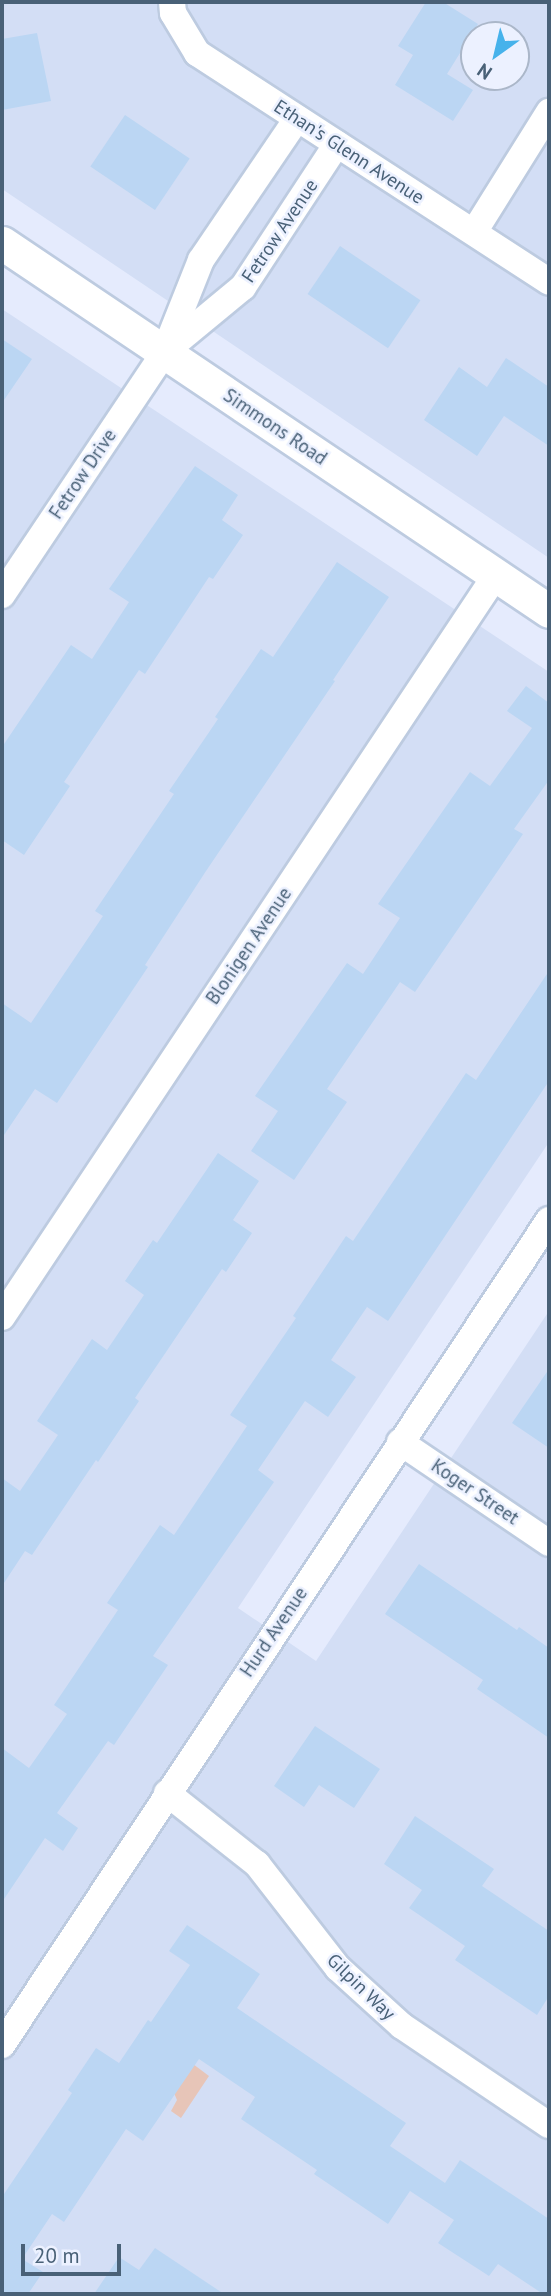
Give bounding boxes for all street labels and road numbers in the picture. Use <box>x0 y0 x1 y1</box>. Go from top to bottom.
street label: Ethan's Glenn Avenue <box>269 95 429 209</box>
street label: Fetrow Avenue <box>237 175 323 287</box>
street label: Simmons Road <box>219 384 331 470</box>
street label: Fetrow Drive <box>44 425 122 523</box>
street label: Blonigen Avenue <box>201 883 297 1009</box>
street label: Koger Street <box>427 1454 523 1530</box>
street label: Hurd Avenue <box>235 1582 313 1682</box>
street label: Gilpin Way <box>322 1949 400 2025</box>

